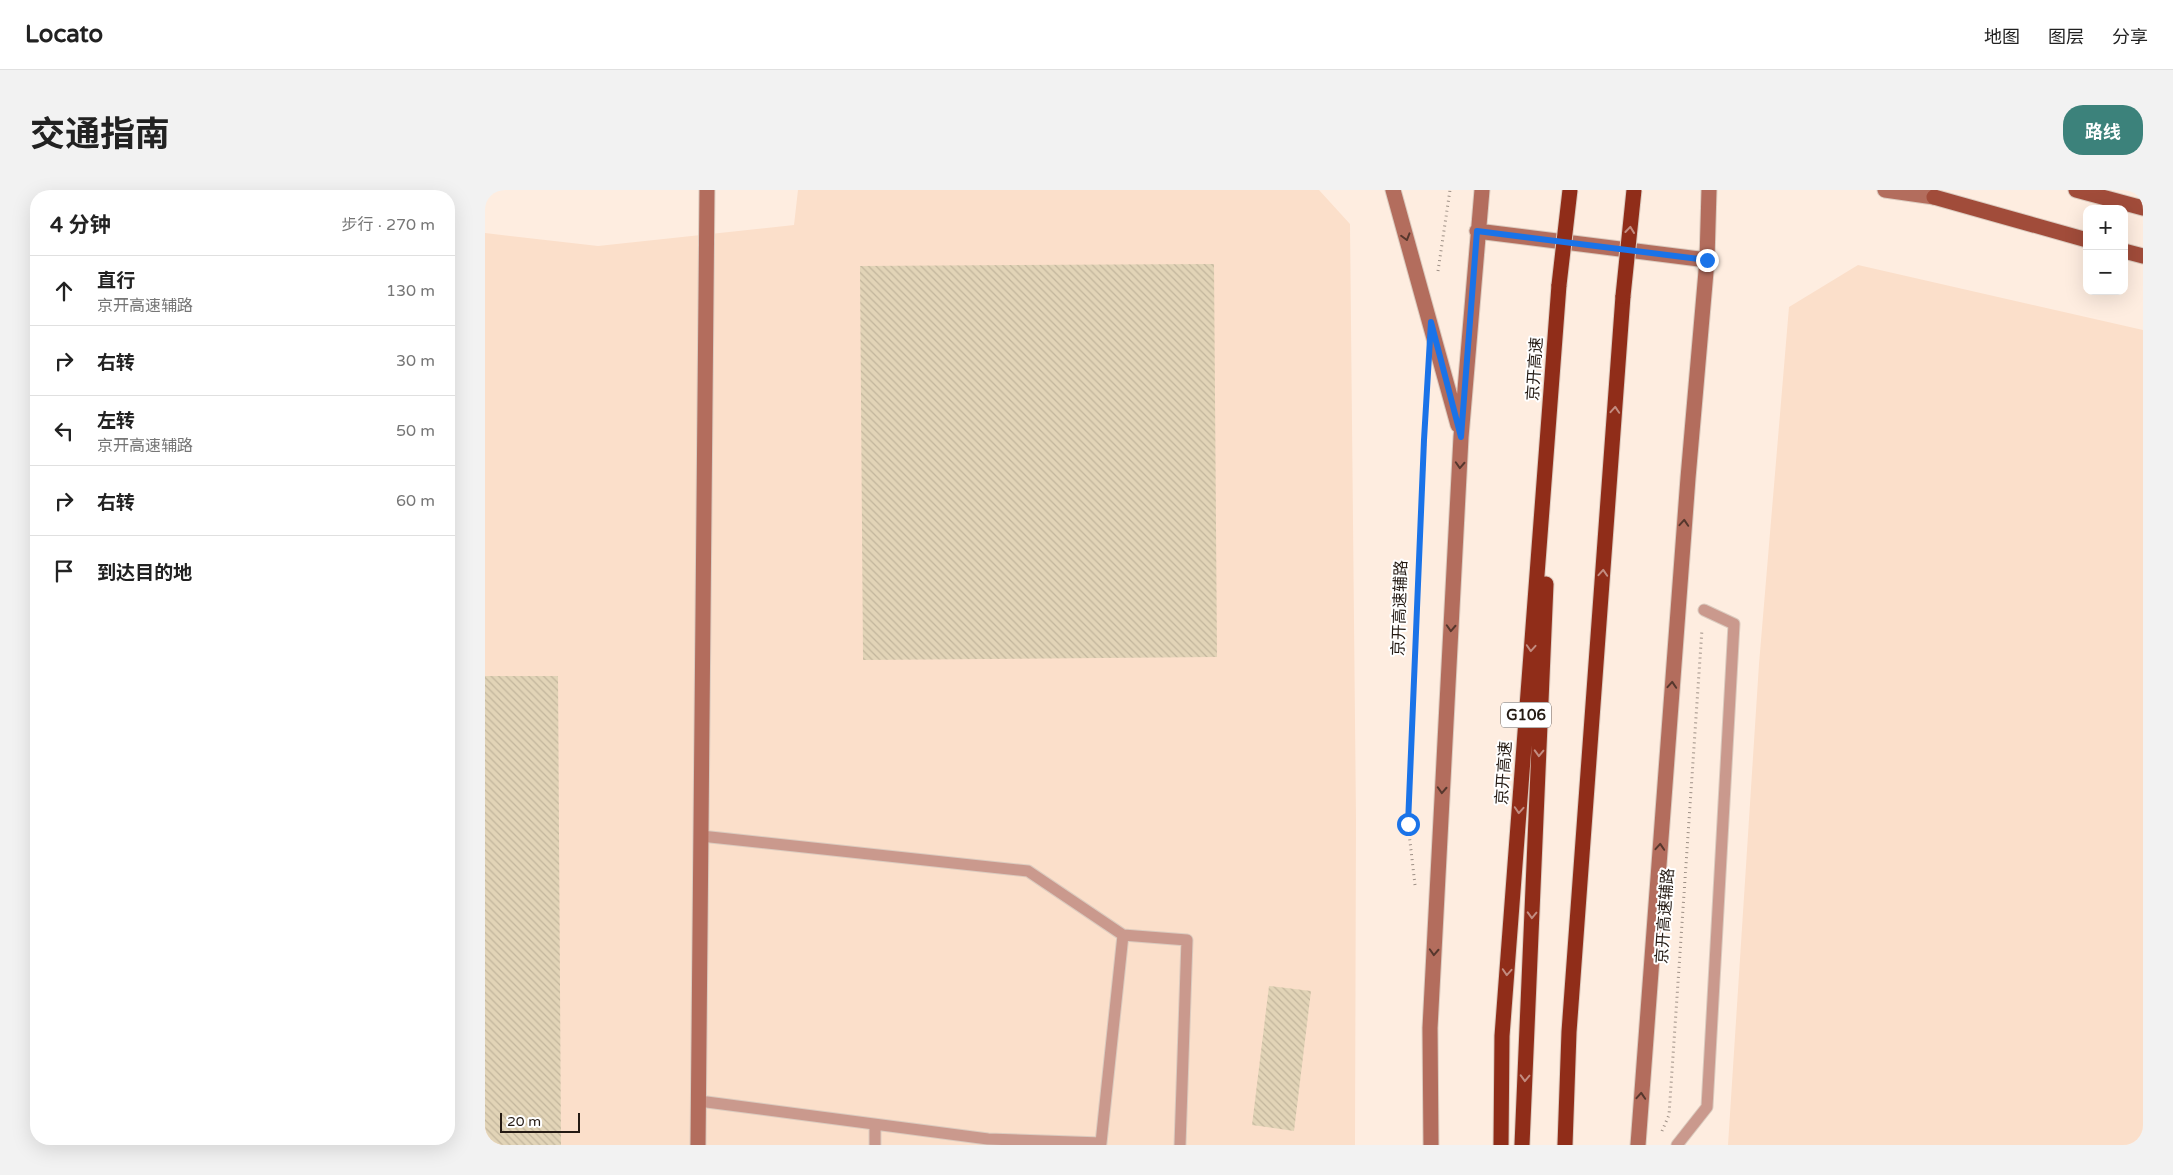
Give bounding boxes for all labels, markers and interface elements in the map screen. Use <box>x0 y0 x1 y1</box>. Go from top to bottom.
text: Locato <box>25 20 103 49</box>
text: 地图 <box>1984 26 2020 48</box>
text: 图层 <box>2048 26 2084 48</box>
text: 分享 <box>2112 26 2148 48</box>
button: 路线 <box>2063 105 2143 155</box>
text: 交通指南 <box>30 114 170 156</box>
map controls <box>2083 205 2128 295</box>
button: + <box>2083 205 2128 250</box>
text: 4 分钟 <box>50 213 111 238</box>
text: 步行 · 270 m <box>342 215 435 235</box>
one-way arrow <box>1624 226 1635 234</box>
one-way arrow <box>1401 232 1411 240</box>
route end <box>1696 249 1719 272</box>
button: − <box>2083 250 2128 295</box>
text: 直行 <box>97 270 135 292</box>
icon: ahead <box>50 277 78 305</box>
text: 130 m <box>386 281 435 301</box>
text: 京开高速辅路 <box>97 296 193 316</box>
street label: 京开高速 <box>1523 336 1547 402</box>
icon: right <box>50 347 78 375</box>
text: 30 m <box>396 351 435 371</box>
text: 右转 <box>97 352 135 374</box>
one-way arrow <box>1609 406 1620 414</box>
text: 左转 <box>97 410 135 432</box>
icon: left <box>50 417 78 445</box>
text: 50 m <box>396 421 435 441</box>
text: 京开高速辅路 <box>97 436 193 456</box>
one-way arrow <box>1454 462 1465 470</box>
icon: right <box>50 487 78 515</box>
text: 60 m <box>396 491 435 511</box>
text: 右转 <box>97 492 135 514</box>
one-way arrow <box>1679 519 1690 527</box>
icon: arrive <box>50 557 78 585</box>
street label: 京开高速辅路 <box>1388 560 1412 656</box>
text: 到达目的地 <box>97 562 192 584</box>
one-way arrow <box>1597 568 1608 576</box>
one-way arrow <box>1446 624 1456 632</box>
one-way arrow <box>1526 644 1537 652</box>
one-way arrow <box>1667 681 1678 689</box>
road number: G106 <box>1501 702 1551 728</box>
street label: 京开高速 <box>1492 740 1516 806</box>
one-way arrow <box>1533 749 1544 757</box>
one-way arrow <box>1437 786 1448 794</box>
one-way arrow <box>1514 806 1525 814</box>
route start <box>1397 813 1420 836</box>
one-way arrow <box>1654 843 1665 851</box>
street label: 京开高速辅路 <box>1652 867 1678 965</box>
one-way arrow <box>1527 912 1537 920</box>
one-way arrow <box>1428 948 1439 956</box>
one-way arrow <box>1502 968 1513 976</box>
one-way arrow <box>1520 1074 1531 1082</box>
one-way arrow <box>1636 1092 1647 1100</box>
scale bar <box>500 1110 580 1133</box>
text: 20 m <box>507 1113 541 1130</box>

